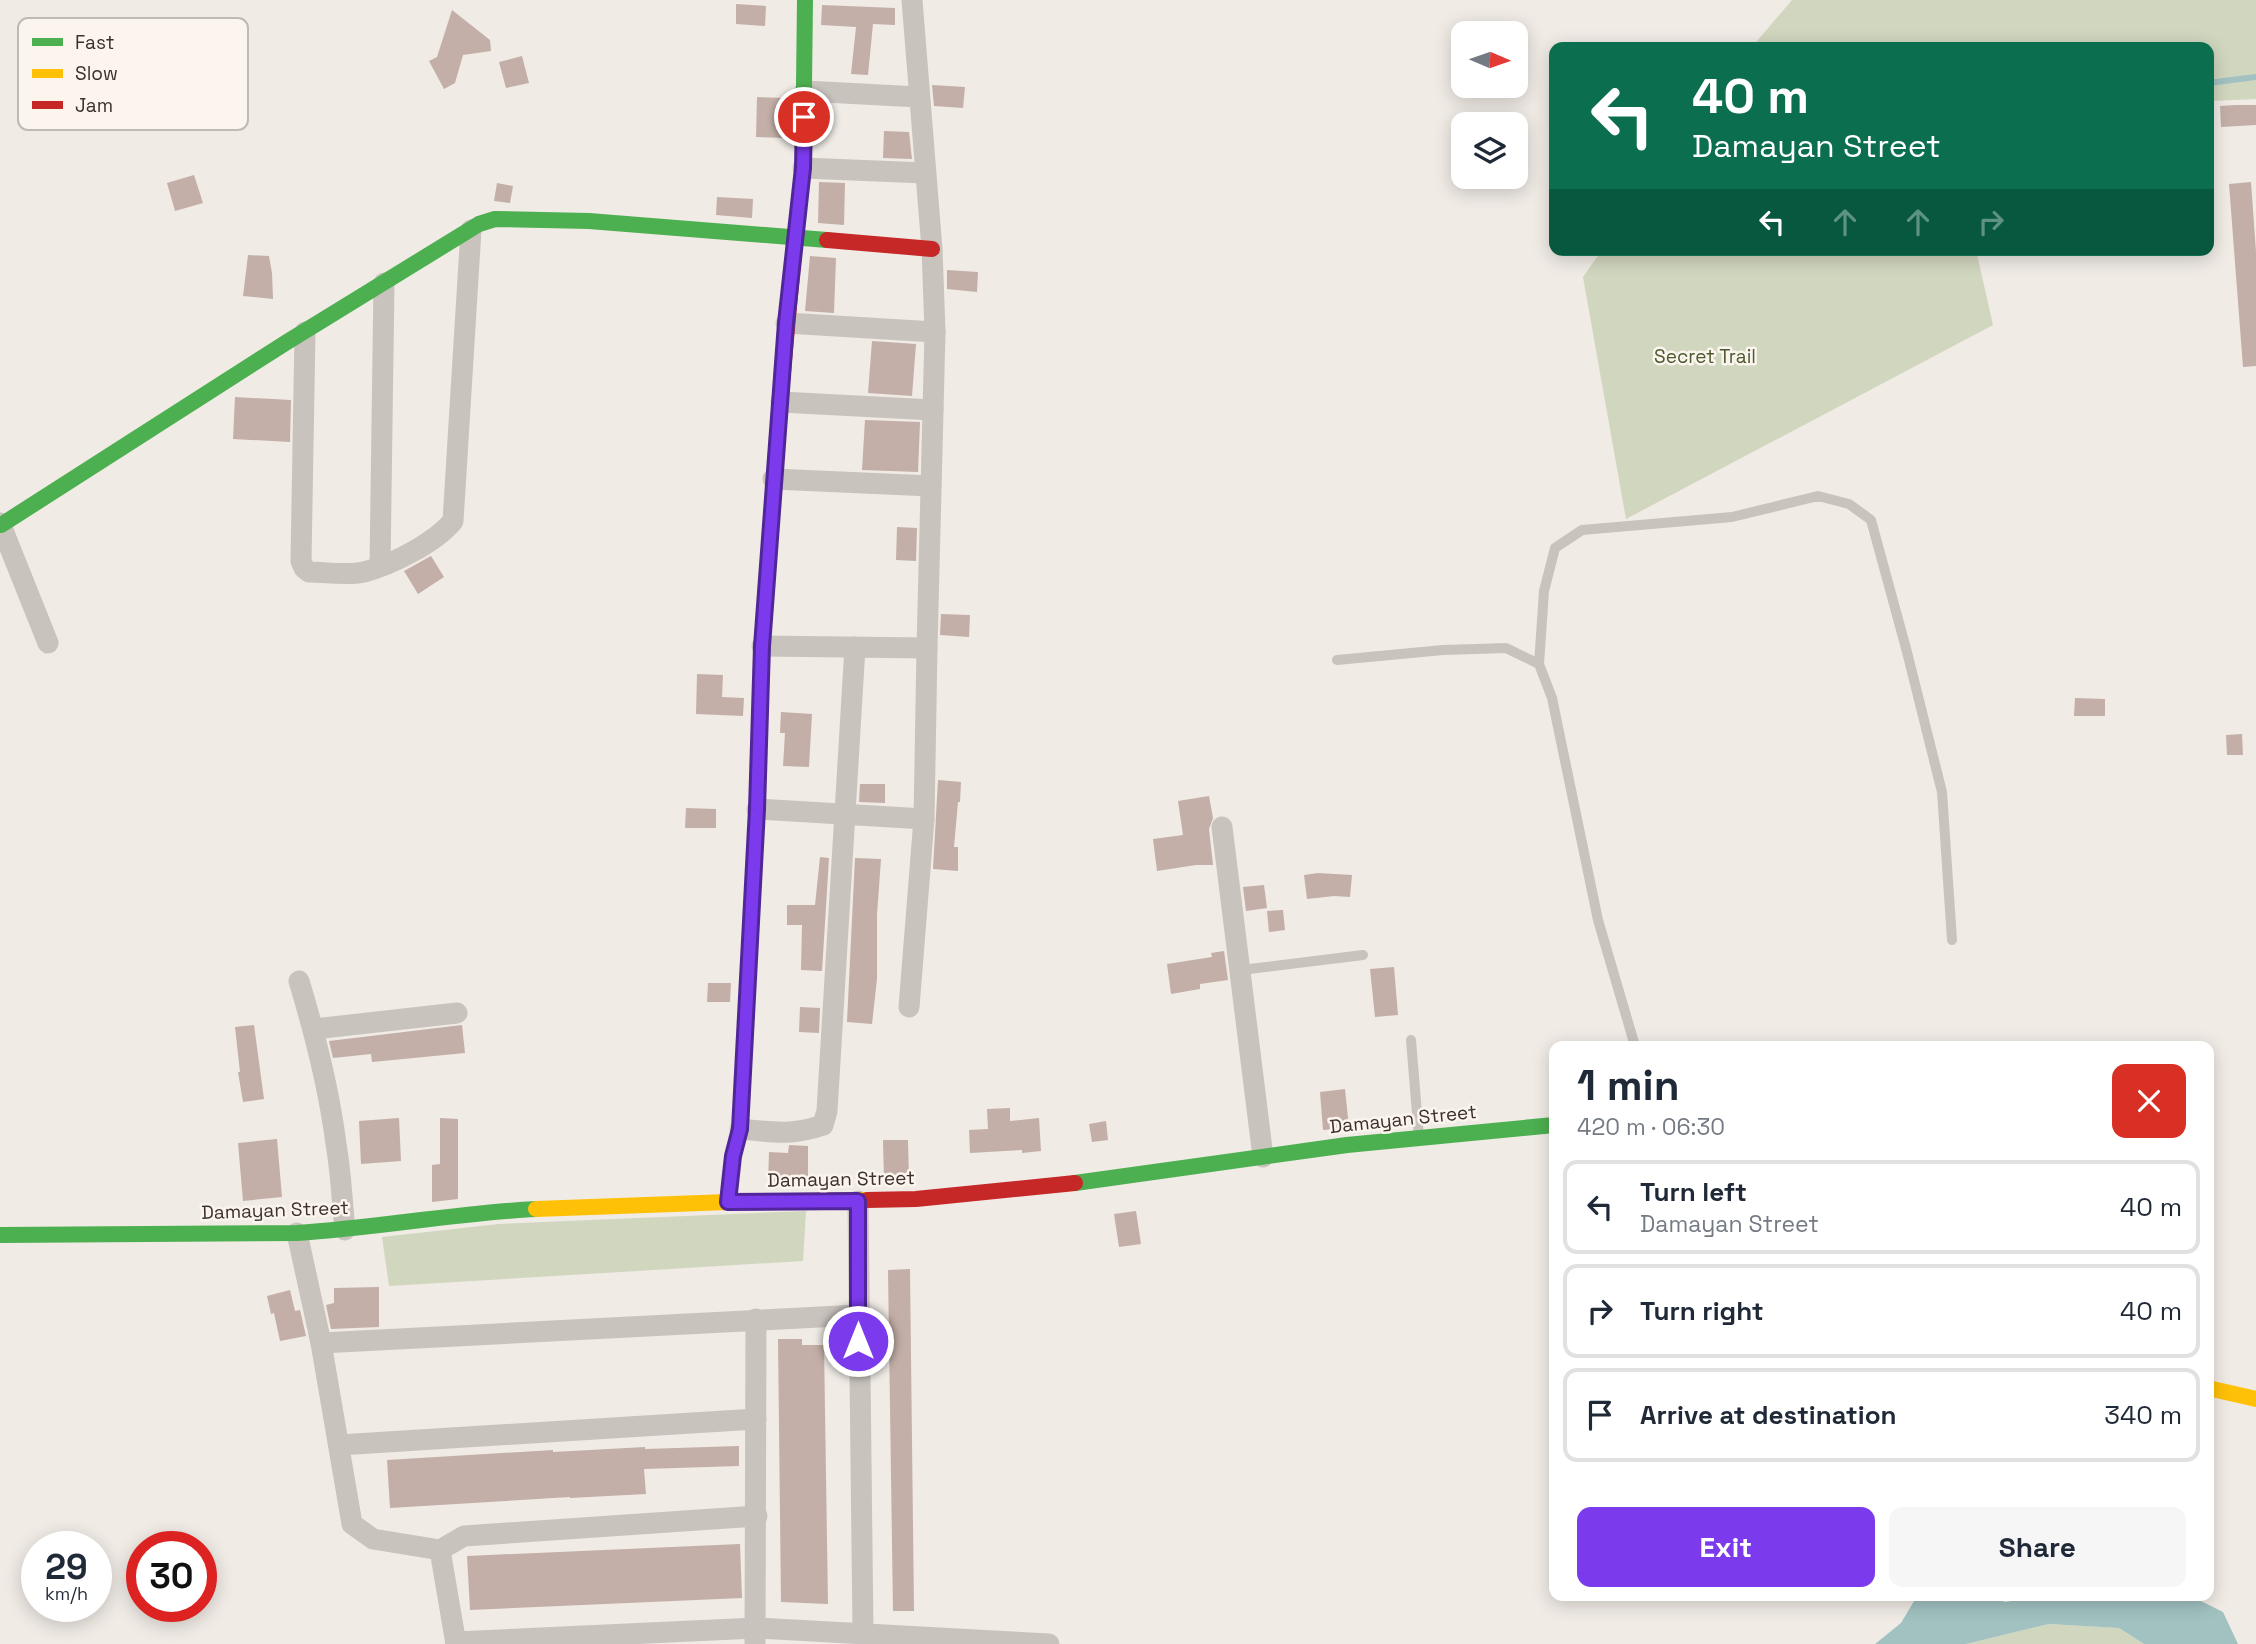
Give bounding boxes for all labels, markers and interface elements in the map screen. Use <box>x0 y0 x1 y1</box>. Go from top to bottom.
legend <box>18 18 248 130</box>
north arrow <box>1451 21 1528 98</box>
map controls <box>1451 21 1528 189</box>
text: Fast <box>75 30 115 55</box>
text: Slow <box>75 61 118 86</box>
text: 40 m <box>1692 65 1809 127</box>
icon: left <box>1577 70 1668 161</box>
pin <box>774 87 834 147</box>
text: Jam <box>75 93 113 118</box>
icon: arrive <box>785 98 823 136</box>
button: layers <box>1451 112 1528 189</box>
text: Damayan Street <box>1692 126 1941 166</box>
icon: left <box>1753 203 1791 241</box>
icon: ahead <box>1826 203 1864 241</box>
icon: ahead <box>1899 203 1937 241</box>
icon: right <box>1972 203 2010 241</box>
park label: Secret Trail <box>1654 344 1756 369</box>
text: 1 min <box>1577 1059 1680 1112</box>
button: close <box>2112 1064 2186 1138</box>
street label: Damayan Street <box>1328 1099 1478 1139</box>
text: 420 m · 06:30 <box>1577 1112 1725 1142</box>
street label: Damayan Street <box>767 1165 915 1193</box>
text: Turn left <box>1640 1175 1747 1209</box>
icon: left <box>1581 1188 1619 1226</box>
text: 40 m <box>2120 1190 2182 1224</box>
street label: Damayan Street <box>201 1195 349 1225</box>
text: Damayan Street <box>1640 1209 1819 1239</box>
icon: right <box>1581 1292 1619 1330</box>
text: Turn right <box>1640 1294 1764 1328</box>
text: 40 m <box>2120 1294 2182 1328</box>
position arrow <box>821 1304 895 1378</box>
icon: arrive <box>1581 1396 1619 1434</box>
text: Arrive at destination <box>1640 1398 1897 1432</box>
text: 340 m <box>2104 1398 2182 1432</box>
button: Exit <box>1577 1507 1875 1587</box>
button: Share <box>1889 1507 2186 1587</box>
speed limit sign: 30 <box>126 1531 217 1622</box>
text: 29 <box>45 1545 88 1589</box>
text: km/h <box>45 1582 88 1605</box>

